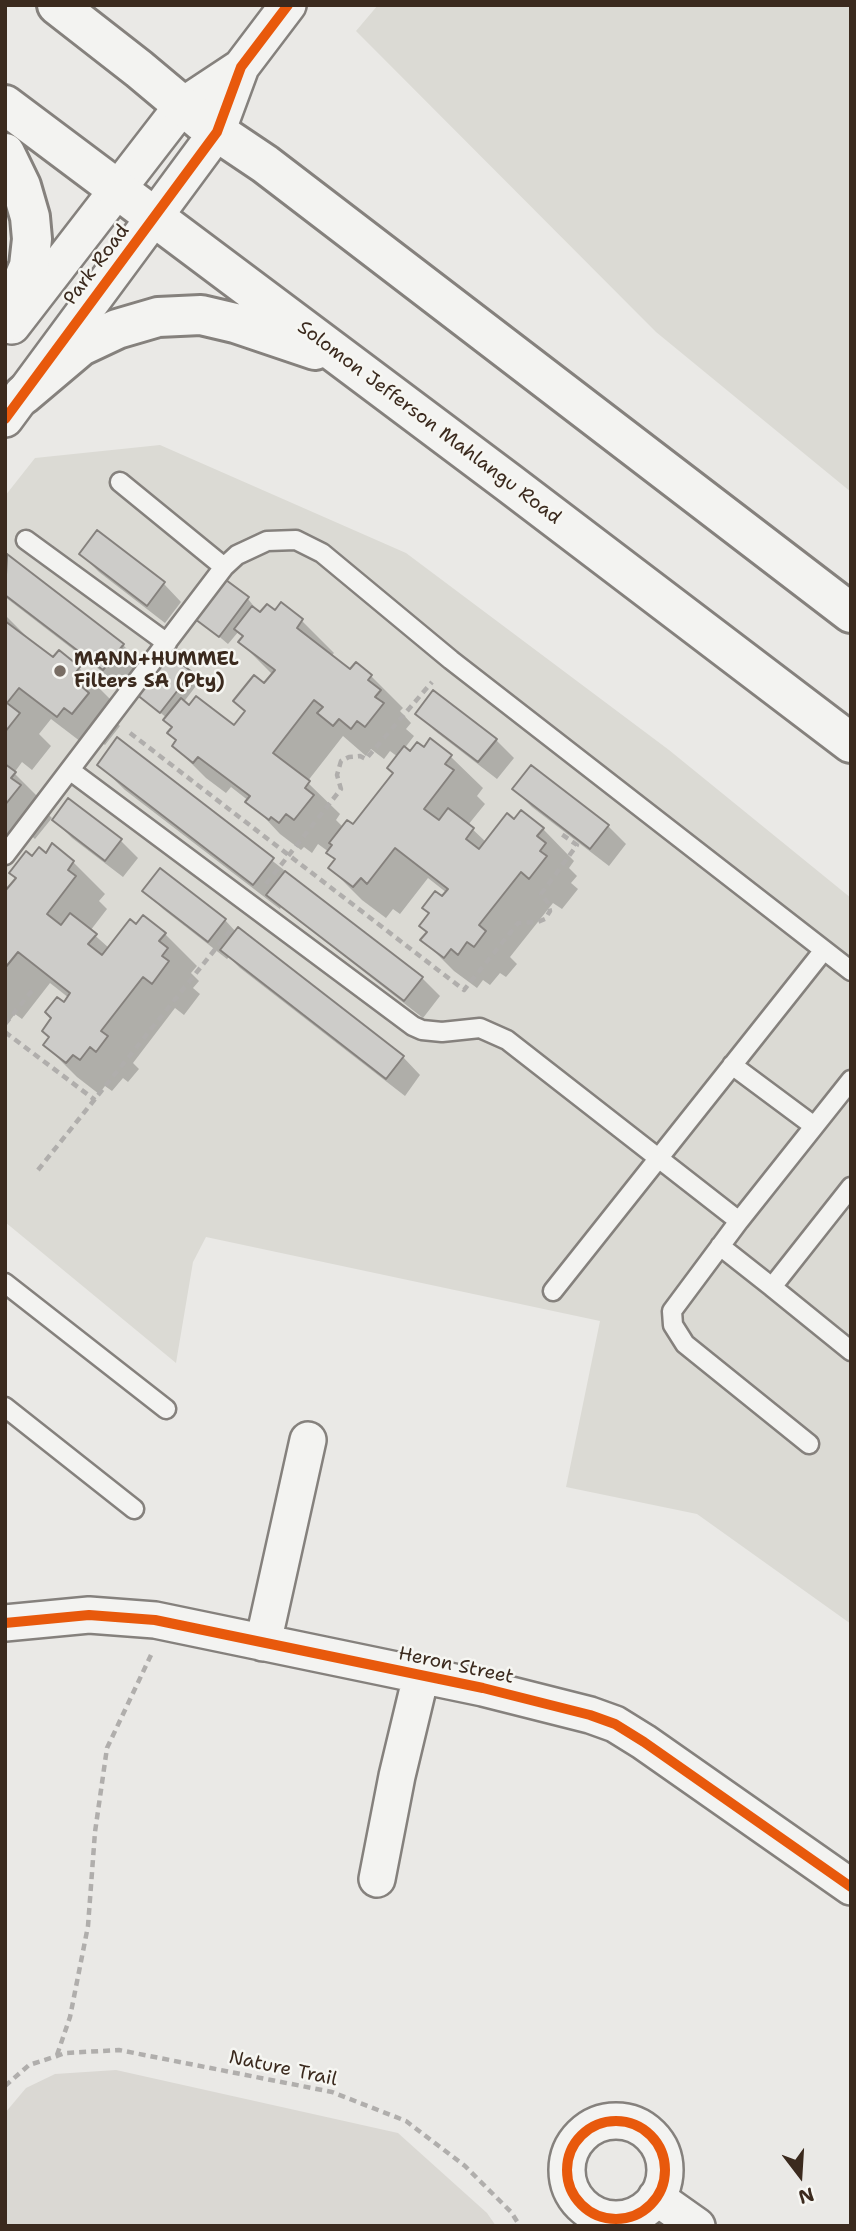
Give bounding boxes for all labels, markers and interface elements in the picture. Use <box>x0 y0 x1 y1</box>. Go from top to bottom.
street label: Park Road <box>59 220 135 310</box>
street label: Solomon Jefferson Mahlangu Road <box>293 316 565 530</box>
place label: MANN+HUMMEL Filters SA (Pty) <box>74 649 239 693</box>
marker: MANN+HUMMEL Filters SA (Pty) <box>52 663 68 679</box>
street label: Heron Street <box>396 1643 516 1689</box>
street label: Nature Trail <box>227 2046 339 2092</box>
north arrow <box>765 2140 835 2210</box>
text: N <box>795 2181 817 2210</box>

